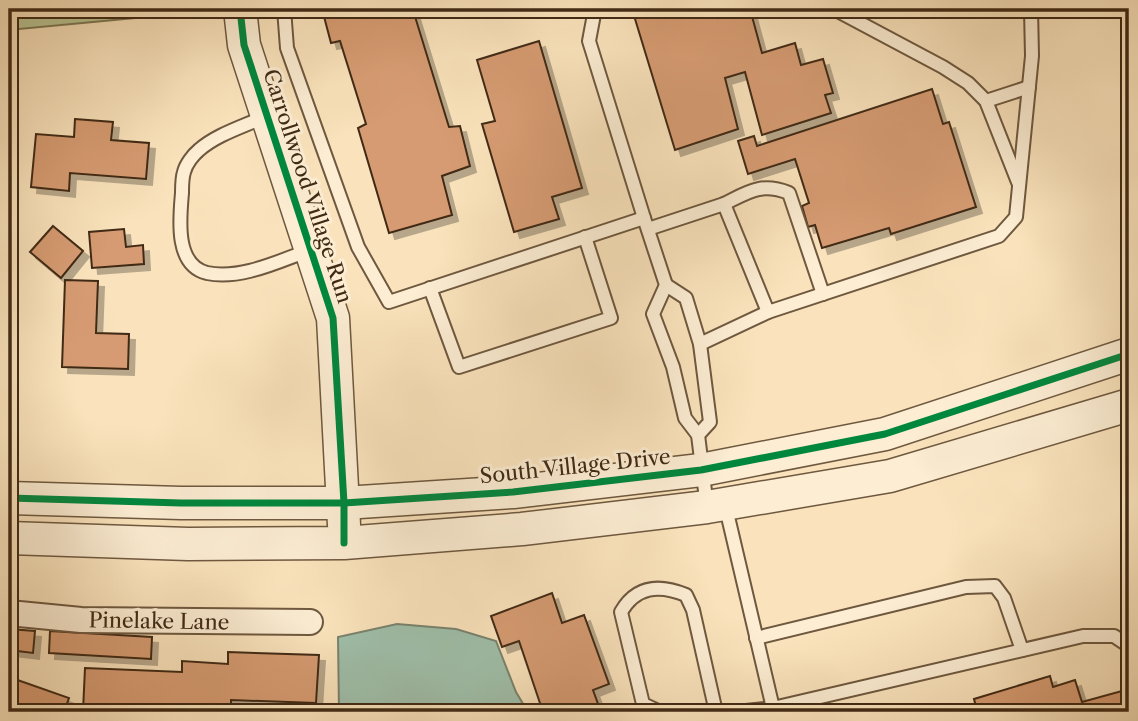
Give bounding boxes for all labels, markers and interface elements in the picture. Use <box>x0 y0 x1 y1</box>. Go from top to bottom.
street label: Carrollwood Village Run <box>258 66 358 306</box>
street label: South Village Drive <box>478 444 672 488</box>
street label: Pinelake Lane <box>88 607 230 635</box>

